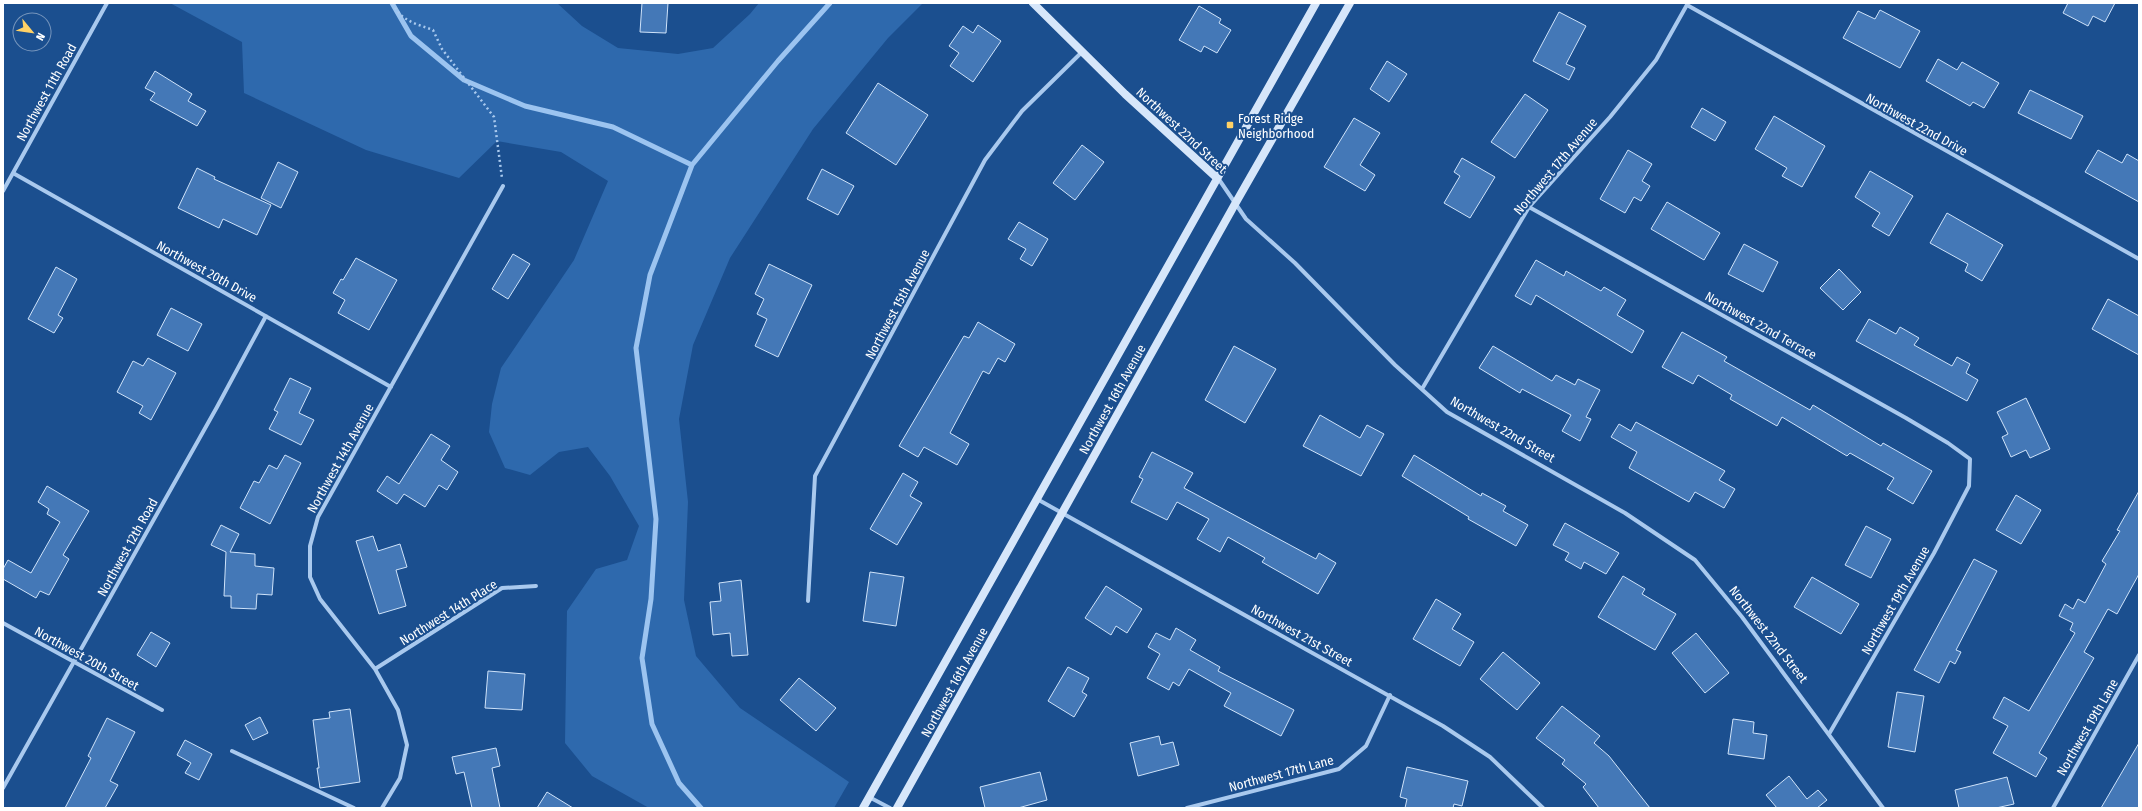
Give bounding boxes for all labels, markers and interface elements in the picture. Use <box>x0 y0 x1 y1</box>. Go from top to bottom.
north arrow <box>12 12 52 52</box>
text: N <box>33 31 48 43</box>
street label: Northwest 11th Road <box>13 41 79 144</box>
street label: Northwest 22nd Street <box>1133 84 1231 177</box>
street label: Northwest 22nd Drive <box>1863 90 1970 159</box>
place label: Forest Ridge Neighborhood <box>1238 111 1314 141</box>
street label: Northwest 17th Avenue <box>1511 115 1600 218</box>
marker: Forest Ridge Neighborhood <box>1225 120 1235 130</box>
street label: Northwest 20th Drive <box>154 238 260 305</box>
street label: Northwest 15th Avenue <box>862 247 933 362</box>
street label: Northwest 22nd Terrace <box>1702 289 1819 362</box>
street label: Northwest 16th Avenue <box>1076 342 1149 457</box>
street label: Northwest 22nd Street <box>1448 393 1558 466</box>
street label: Northwest 14th Avenue <box>304 401 377 516</box>
street label: Northwest 12th Road <box>94 495 161 599</box>
street label: Northwest 19th Avenue <box>1858 543 1933 657</box>
street label: Northwest 14th Place <box>397 576 500 648</box>
street label: Northwest 22nd Street <box>1726 583 1811 686</box>
street label: Northwest 21st Street <box>1248 601 1356 670</box>
street label: Northwest 20th Street <box>32 624 142 694</box>
street label: Northwest 16th Avenue <box>918 625 991 740</box>
street label: Northwest 19th Lane <box>2054 676 2121 778</box>
street label: Northwest 17th Lane <box>1227 752 1335 795</box>

